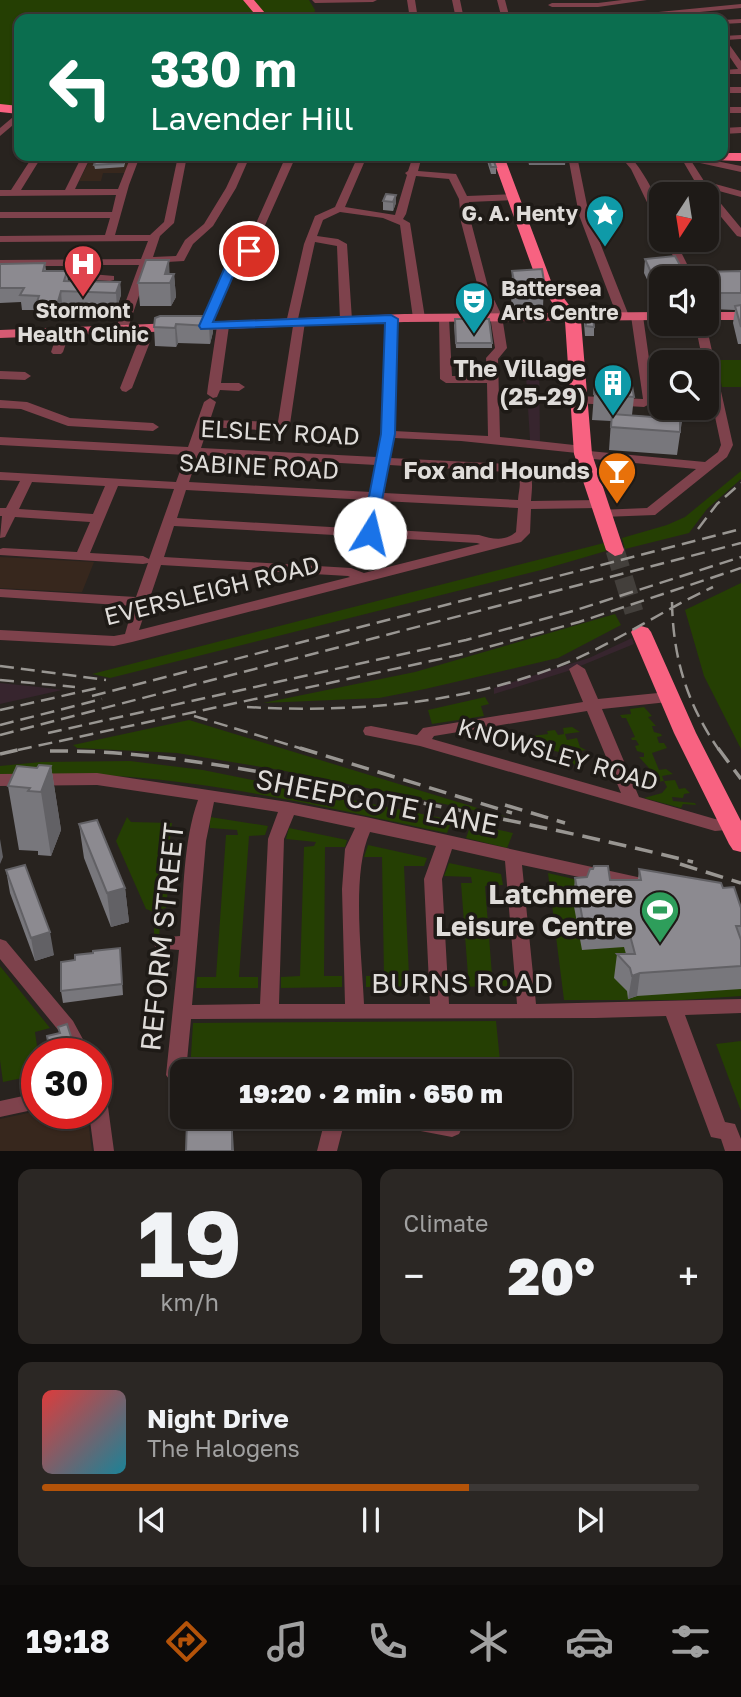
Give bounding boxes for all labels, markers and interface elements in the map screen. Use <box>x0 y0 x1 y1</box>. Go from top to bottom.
text: 330 m <box>150 39 297 98</box>
icon: left <box>35 42 126 133</box>
text: Lavender Hill <box>150 99 354 137</box>
north arrow <box>649 182 719 252</box>
map controls <box>649 182 719 420</box>
place icon: G. A. Henty <box>584 193 626 248</box>
place label: G. A. Henty <box>462 200 578 226</box>
pin <box>219 221 279 281</box>
icon: arrive <box>230 232 268 270</box>
hospital icon: Stormont Health Clinic <box>62 243 104 298</box>
button: sound <box>649 266 719 336</box>
place label: Battersea Arts Centre <box>501 275 619 325</box>
theatre icon: Battersea Arts Centre <box>453 280 495 335</box>
place label: Stormont Health Clinic <box>17 297 149 347</box>
button: search <box>649 350 719 420</box>
place label: The Village (25-29) <box>453 353 586 410</box>
building icon: The Village (25-29) <box>592 362 634 417</box>
street label: ELSLEY ROAD <box>200 413 361 450</box>
street label: SABINE ROAD <box>178 447 340 484</box>
bar icon: Fox and Hounds <box>596 450 638 505</box>
place label: Fox and Hounds <box>403 455 590 484</box>
position arrow <box>333 496 407 570</box>
street label: EVERSLEIGH ROAD <box>101 549 322 630</box>
street label: KNOWSLEY ROAD <box>455 711 662 796</box>
street label: SHEEPCOTE LANE <box>253 762 501 841</box>
street label: REFORM STREET <box>133 821 190 1053</box>
place label: Latchmere Leisure Centre <box>435 877 633 942</box>
sports icon: Latchmere Leisure Centre <box>639 889 681 944</box>
street label: BURNS ROAD <box>371 966 553 999</box>
speed limit sign: 30 <box>21 1038 112 1129</box>
text: 19:20 · 2 min · 650 m <box>239 1078 503 1109</box>
text: 19 <box>137 1188 242 1297</box>
text: Climate <box>404 1209 488 1237</box>
text: 20° <box>508 1244 595 1306</box>
text: − <box>404 1253 424 1298</box>
text: + <box>678 1253 699 1298</box>
text: km/h <box>160 1288 219 1316</box>
text: Night Drive <box>147 1403 289 1434</box>
text: The Halogens <box>147 1434 300 1462</box>
icon: previous <box>133 1501 171 1539</box>
icon: pause <box>352 1501 390 1539</box>
icon: next <box>571 1501 609 1539</box>
icon: directions <box>162 1617 211 1666</box>
icon: music <box>263 1617 312 1666</box>
icon: phone <box>363 1617 412 1666</box>
icon: climate <box>464 1617 513 1666</box>
icon: car <box>565 1617 614 1666</box>
icon: filters <box>666 1617 715 1666</box>
text: 19:18 <box>26 1622 110 1660</box>

